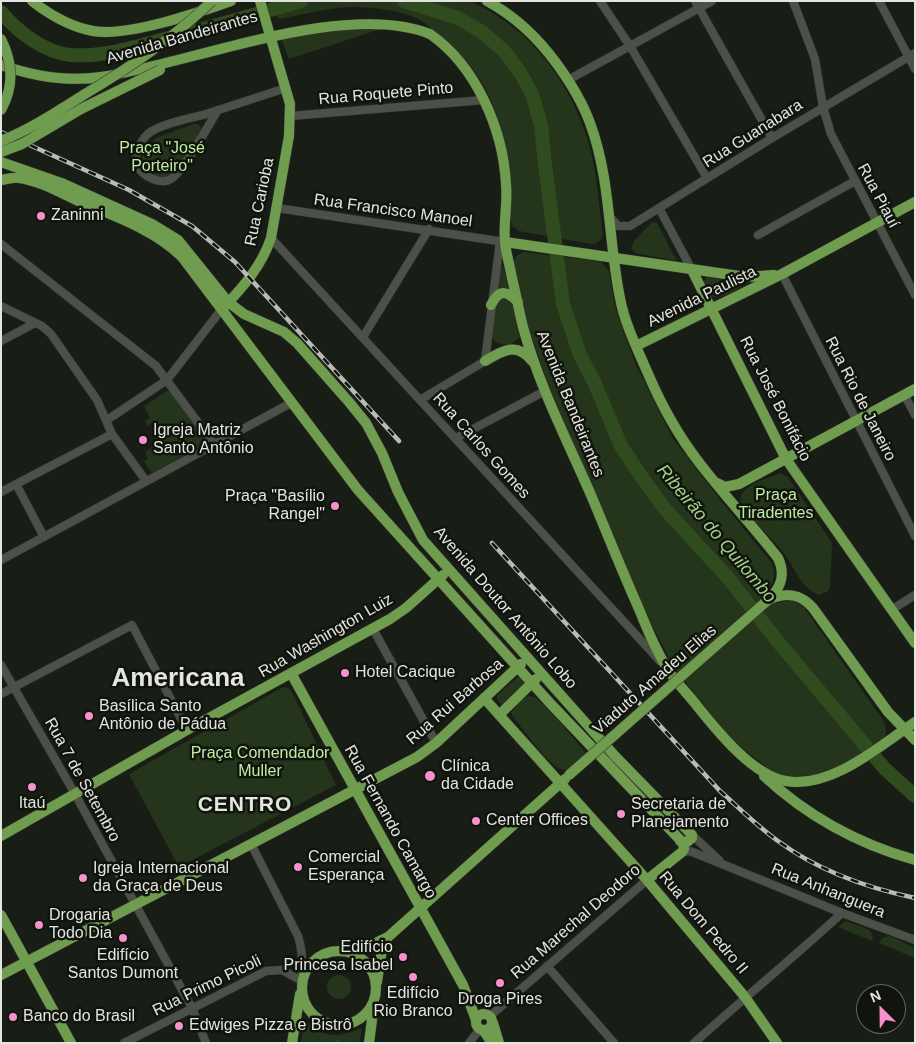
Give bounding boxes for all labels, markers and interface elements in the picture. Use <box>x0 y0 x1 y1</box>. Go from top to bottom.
street label: Avenida Bandeirantes <box>104 7 260 69</box>
street label: Rua Roquete Pinto <box>318 79 454 109</box>
street label: Rua Guanabara <box>700 96 806 172</box>
park label: Praça "José Porteiro" <box>119 139 205 177</box>
street label: Rua Carioba <box>241 156 279 248</box>
street label: Rua Piauí <box>853 160 903 232</box>
street label: Rua Francisco Manoel <box>312 190 474 232</box>
place label: Zaninni <box>51 206 103 226</box>
marker: Zaninni <box>35 210 47 222</box>
street label: Avenida Paulista <box>644 262 760 332</box>
street label: Avenida Bandeirantes <box>532 328 608 480</box>
street label: Rua José Bonifácio <box>735 333 815 465</box>
street label: Rua Rio de Janeiro <box>820 334 900 464</box>
street label: Rua Carlos Gomes <box>428 389 534 503</box>
place label: Igreja Matriz Santo Antônio <box>153 421 254 459</box>
marker: Igreja Matriz Santo Antônio <box>137 434 149 446</box>
water label: Ribeirão do Quilombo <box>652 460 780 608</box>
park label: Praça Tiradentes <box>738 486 814 524</box>
place label: Praça "Basílio Rangel" <box>225 487 325 525</box>
marker: Praça "Basílio Rangel" <box>329 500 341 512</box>
street label: Avenida Doutor Antônio Lobo <box>429 523 581 693</box>
street label: Rua Washington Luiz <box>256 590 396 682</box>
street label: Viaduto Amadeu Elias <box>589 621 721 739</box>
street label: Rua Rui Barbosa <box>403 655 507 749</box>
district label: Americana <box>112 663 244 695</box>
place label: Hotel Cacique <box>355 663 456 683</box>
marker: Hotel Cacique <box>339 667 351 679</box>
place label: Basílica Santo Antônio de Pádua <box>99 697 226 735</box>
marker: Basílica Santo Antônio de Pádua <box>83 710 95 722</box>
street label: Rua 7 de Setembro <box>40 715 124 845</box>
street label: Rua Fernando Camargo <box>340 742 440 902</box>
park label: Praça Comendador Muller <box>191 744 329 782</box>
place label: Clínica da Cidade <box>441 757 514 795</box>
marker: Clínica da Cidade <box>423 769 437 783</box>
marker: Itaú <box>26 781 38 793</box>
district label: CENTRO <box>197 792 293 818</box>
place label: Itaú <box>19 794 45 814</box>
place label: Secretaria de Planejamento <box>631 795 729 833</box>
marker: Secretaria de Planejamento <box>615 808 627 820</box>
place label: Center Offices <box>486 811 588 831</box>
marker: Center Offices <box>470 815 482 827</box>
place label: Comercial Esperança <box>308 848 384 886</box>
place label: Igreja Internacional da Graça de Deus <box>93 859 229 897</box>
street label: Rua Anhanguera <box>768 859 888 923</box>
street label: Rua Marechal Deodoro <box>507 860 645 984</box>
marker: Comercial Esperança <box>292 861 304 873</box>
street label: Rua Dom Pedro II <box>654 868 752 978</box>
marker: Igreja Internacional da Graça de Deus <box>77 872 89 884</box>
place label: Drogaria Todo Dia <box>49 906 112 944</box>
marker: Drogaria Todo Dia <box>33 919 45 931</box>
marker: Edifício Santos Dumont <box>117 932 129 944</box>
place label: Edifício Princesa Isabel <box>284 938 393 976</box>
place label: Edifício Santos Dumont <box>68 946 178 984</box>
street label: Rua Primo Picoli <box>150 951 264 1021</box>
marker: Edifício Princesa Isabel <box>397 951 409 963</box>
marker: Edifício Rio Branco <box>407 971 419 983</box>
marker: Droga Pires <box>494 977 506 989</box>
place label: Edifício Rio Branco <box>373 984 453 1022</box>
north arrow <box>856 984 906 1034</box>
text: N <box>868 987 883 1005</box>
place label: Droga Pires <box>458 990 542 1010</box>
place label: Banco do Brasil <box>23 1007 135 1027</box>
marker: Banco do Brasil <box>7 1011 19 1023</box>
place label: Edwiges Pizza e Bistrô <box>189 1016 352 1036</box>
marker: Edwiges Pizza e Bistrô <box>173 1020 185 1032</box>

